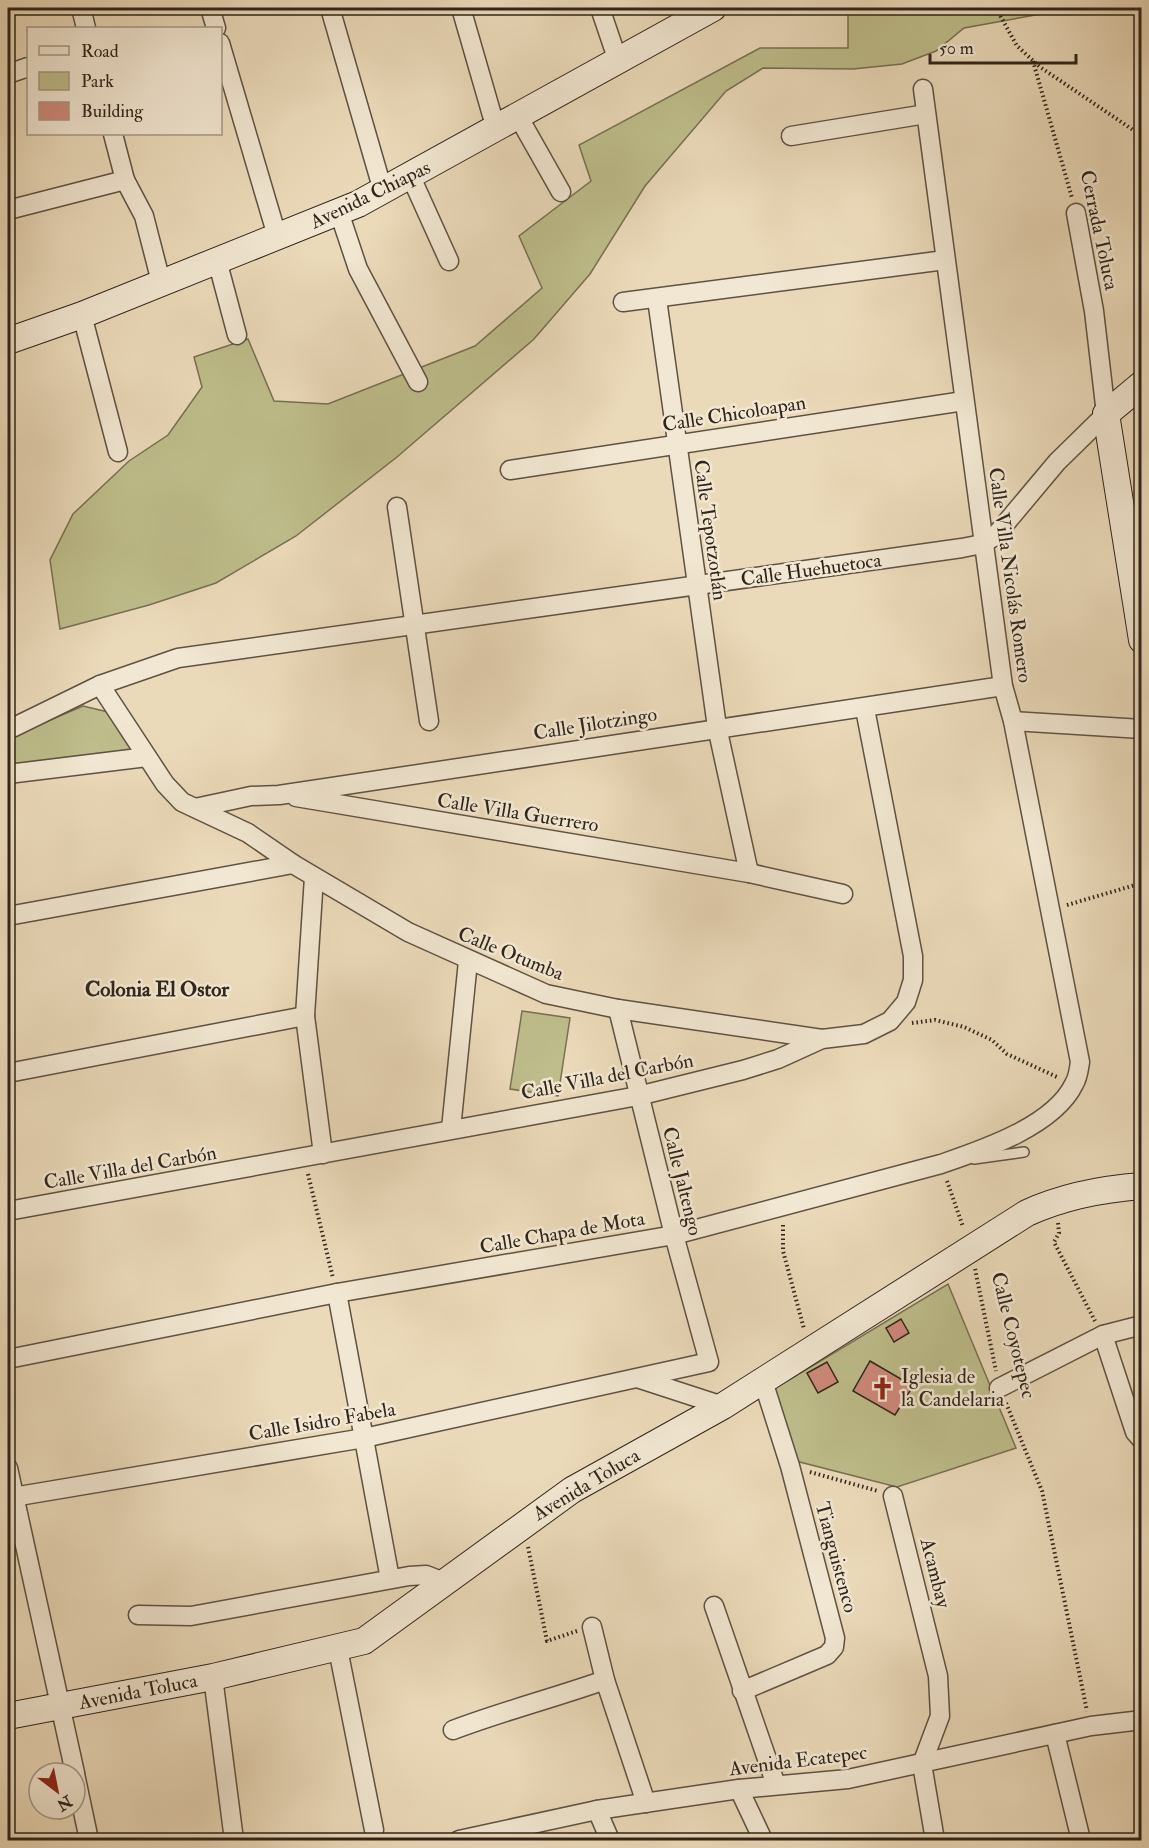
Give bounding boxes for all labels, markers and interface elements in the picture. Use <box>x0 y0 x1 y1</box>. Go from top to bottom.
legend <box>27 27 222 135</box>
scale bar <box>930 27 1076 65</box>
text: 50 m <box>939 37 974 60</box>
text: Road <box>81 40 119 63</box>
text: Park <box>81 70 114 93</box>
text: Building <box>81 100 144 123</box>
street label: Avenida Chiapas <box>305 155 435 236</box>
street label: Cerrada Toluca <box>1075 168 1125 293</box>
street label: Calle Chicoloapan <box>661 390 808 438</box>
street label: Calle Tepotzotlán <box>687 458 733 602</box>
street label: Calle Villa Nicolás Romero <box>983 466 1038 684</box>
street label: Calle Huehuetoca <box>739 547 884 592</box>
street label: Calle Jilotzingo <box>532 701 659 746</box>
street label: Calle Villa Guerrero <box>435 787 601 838</box>
street label: Calle Otumba <box>454 921 568 986</box>
district label: Colonia El Ostor <box>85 976 230 1003</box>
street label: Calle Villa del Carbón <box>519 1048 695 1105</box>
street label: Calle Jaltengo <box>657 1124 708 1238</box>
street label: Calle Villa del Carbón <box>42 1140 218 1195</box>
street label: Calle Chapa de Mota <box>478 1206 647 1260</box>
street label: Calle Coyotepec <box>985 1269 1041 1401</box>
place label: Iglesia de la Candelaria <box>901 1364 1005 1412</box>
church icon: Iglesia de la Candelaria <box>870 1375 896 1401</box>
street label: Calle Isidro Fabela <box>247 1396 398 1447</box>
street label: Avenida Toluca <box>527 1442 645 1527</box>
street label: Tianguistenco <box>810 1499 863 1615</box>
street label: Acambay <box>915 1535 957 1612</box>
street label: Avenida Toluca <box>76 1668 200 1715</box>
street label: Avenida Ecatepec <box>727 1740 869 1782</box>
north arrow <box>27 1761 87 1821</box>
text: N <box>52 1790 77 1816</box>

